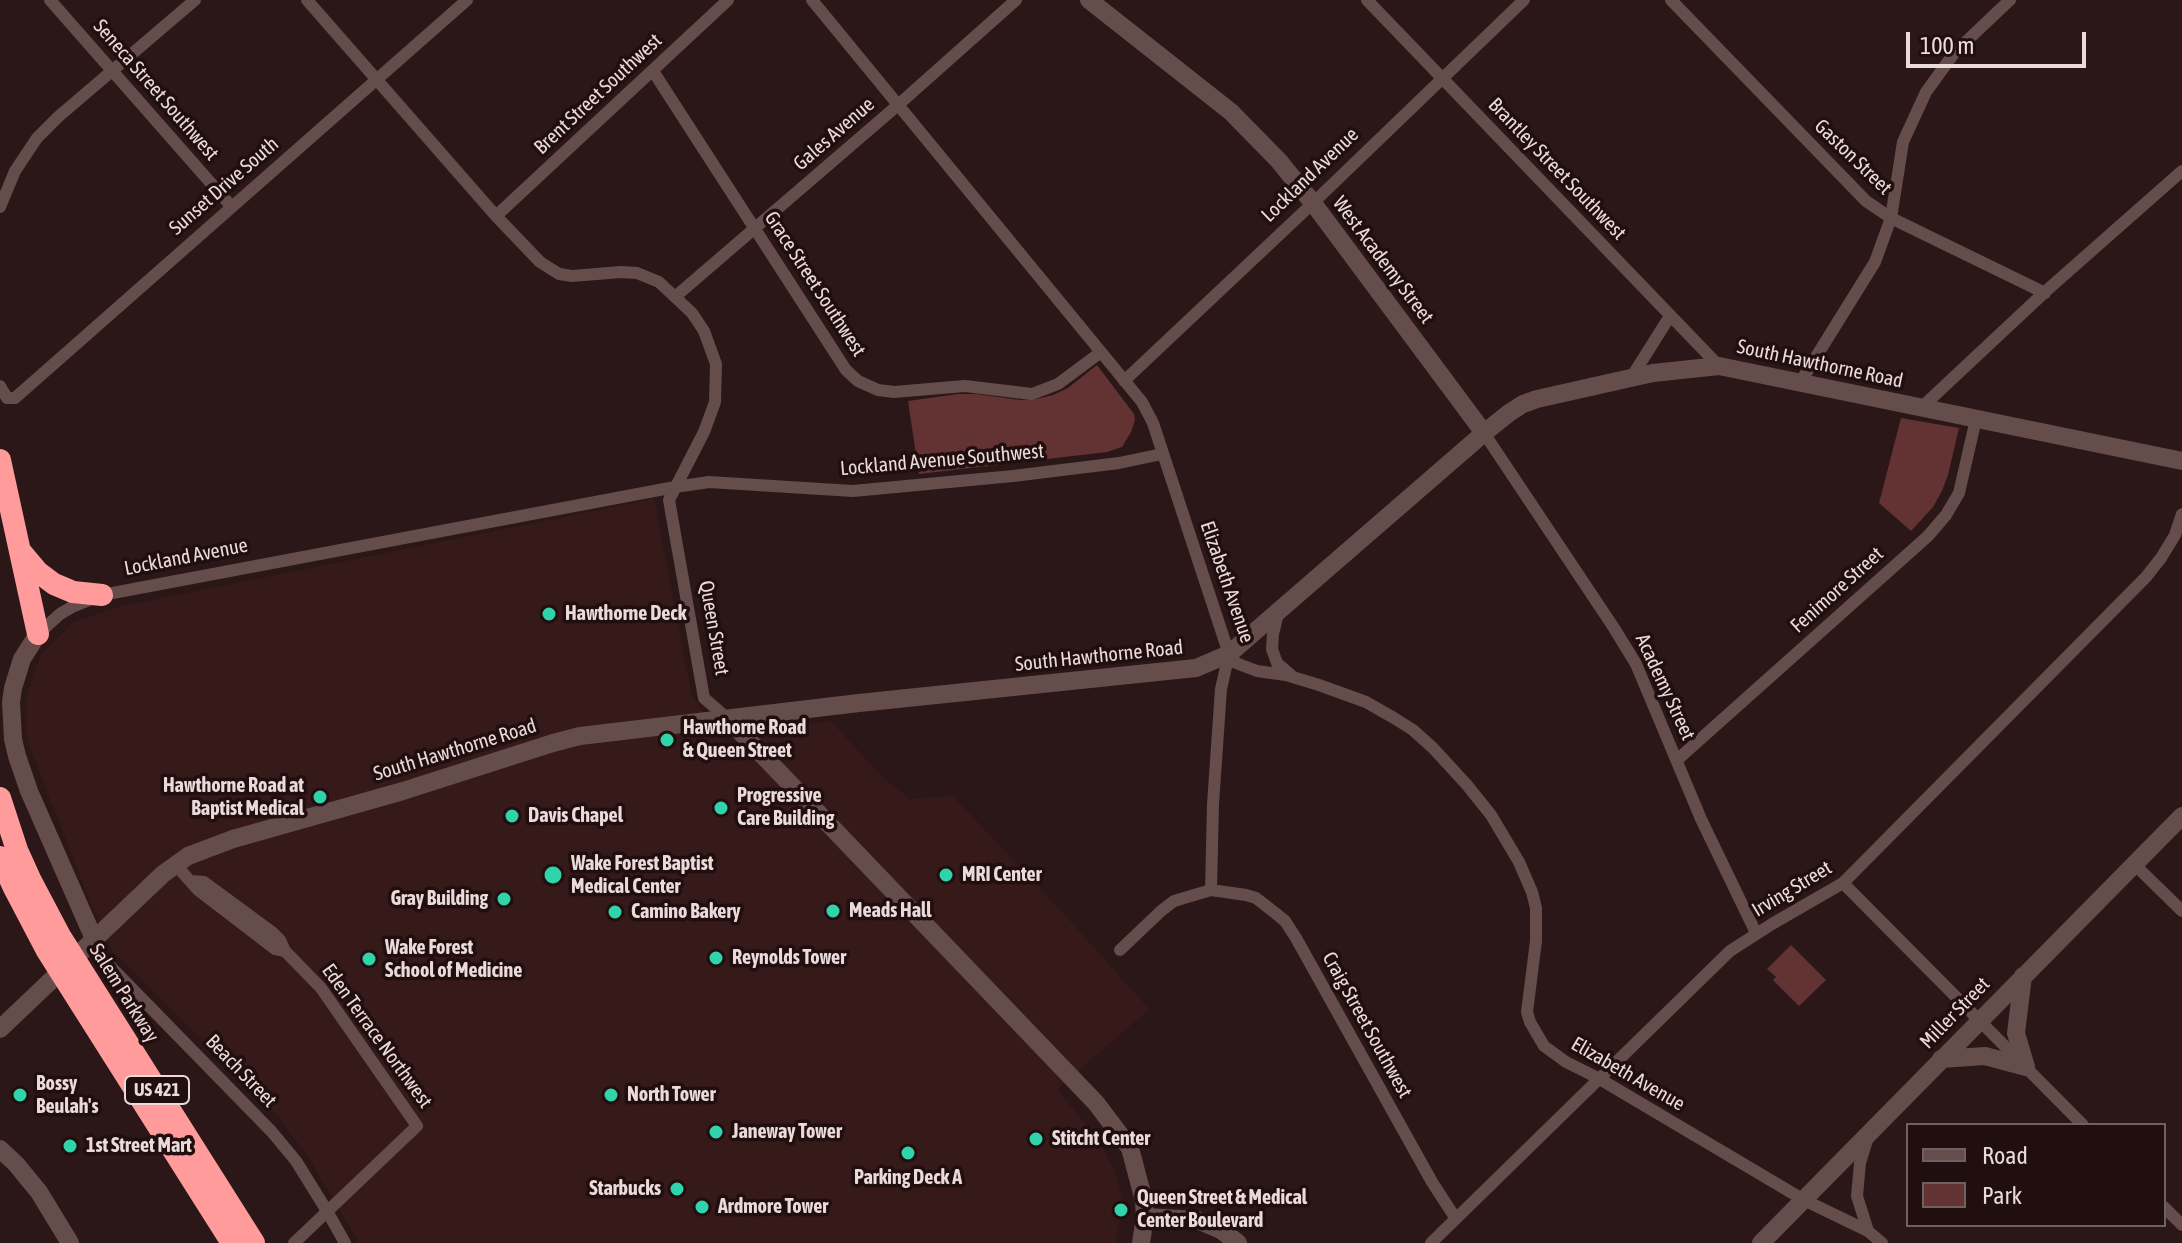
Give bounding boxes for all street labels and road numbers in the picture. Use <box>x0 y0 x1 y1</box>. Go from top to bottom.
street label: Seneca Street Southwest <box>88 15 224 165</box>
street label: Brent Street Southwest <box>529 29 667 159</box>
street label: Gales Avenue <box>789 92 879 176</box>
street label: Brantley Street Southwest <box>1483 93 1631 245</box>
street label: Gaston Street <box>1809 114 1897 200</box>
street label: Lockland Avenue <box>1257 123 1363 227</box>
street label: Sunset Drive South <box>164 132 284 240</box>
street label: West Academy Street <box>1327 192 1439 328</box>
street label: Grace Street Southwest <box>759 207 871 361</box>
street label: South Hawthorne Road <box>1735 335 1905 393</box>
street label: Lockland Avenue Southwest <box>839 439 1045 481</box>
street label: Elizabeth Avenue <box>1195 518 1259 646</box>
street label: Lockland Avenue <box>122 533 250 581</box>
street label: Fenimore Street <box>1786 542 1888 638</box>
street label: Queen Street <box>694 579 734 677</box>
street label: Academy Street <box>1630 630 1700 744</box>
street label: South Hawthorne Road <box>1014 635 1184 677</box>
street label: South Hawthorne Road <box>371 714 539 786</box>
street label: Irving Street <box>1748 856 1836 922</box>
street label: Salem Parkway <box>84 939 164 1047</box>
street label: Craig Street Southwest <box>1317 948 1417 1102</box>
street label: Eden Terrace Northwest <box>317 959 437 1113</box>
street label: Miller Street <box>1915 972 1995 1054</box>
street label: Beach Street <box>201 1030 281 1112</box>
street label: Elizabeth Avenue <box>1567 1032 1689 1116</box>
road number: US 421 <box>125 1076 189 1104</box>

